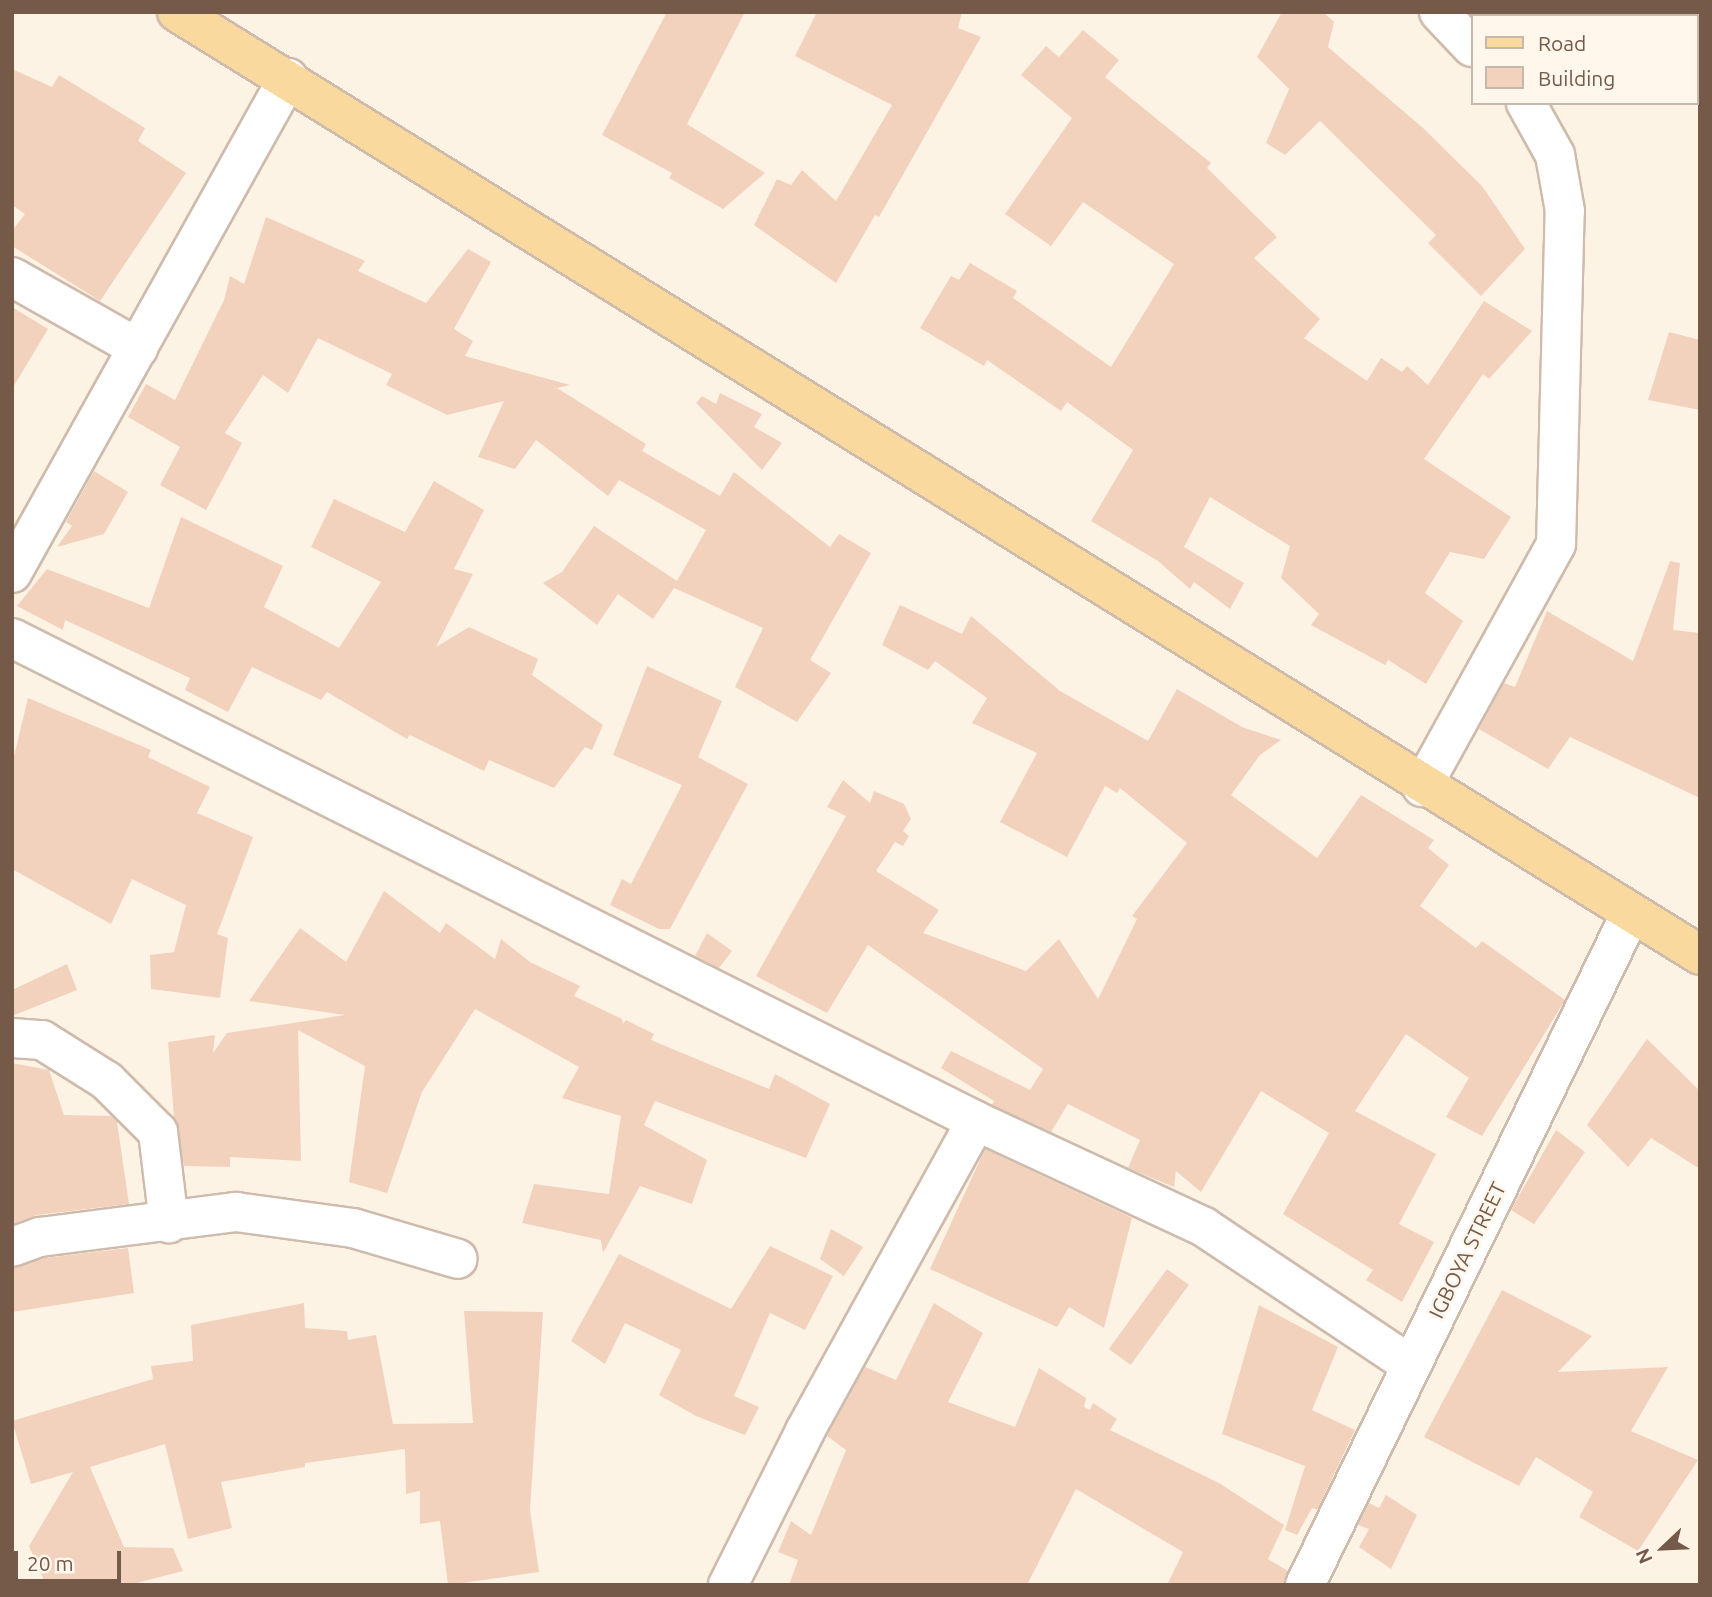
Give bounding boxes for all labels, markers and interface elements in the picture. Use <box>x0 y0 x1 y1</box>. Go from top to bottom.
legend <box>1470 14 1698 105</box>
text: Road <box>1538 31 1586 55</box>
text: Building <box>1538 66 1615 90</box>
street label: IGBOYA STREET <box>1423 1178 1511 1322</box>
north arrow <box>1628 1513 1698 1583</box>
scale bar <box>18 1538 124 1582</box>
text: N <box>1631 1545 1657 1567</box>
text: 20 m <box>27 1551 74 1575</box>

